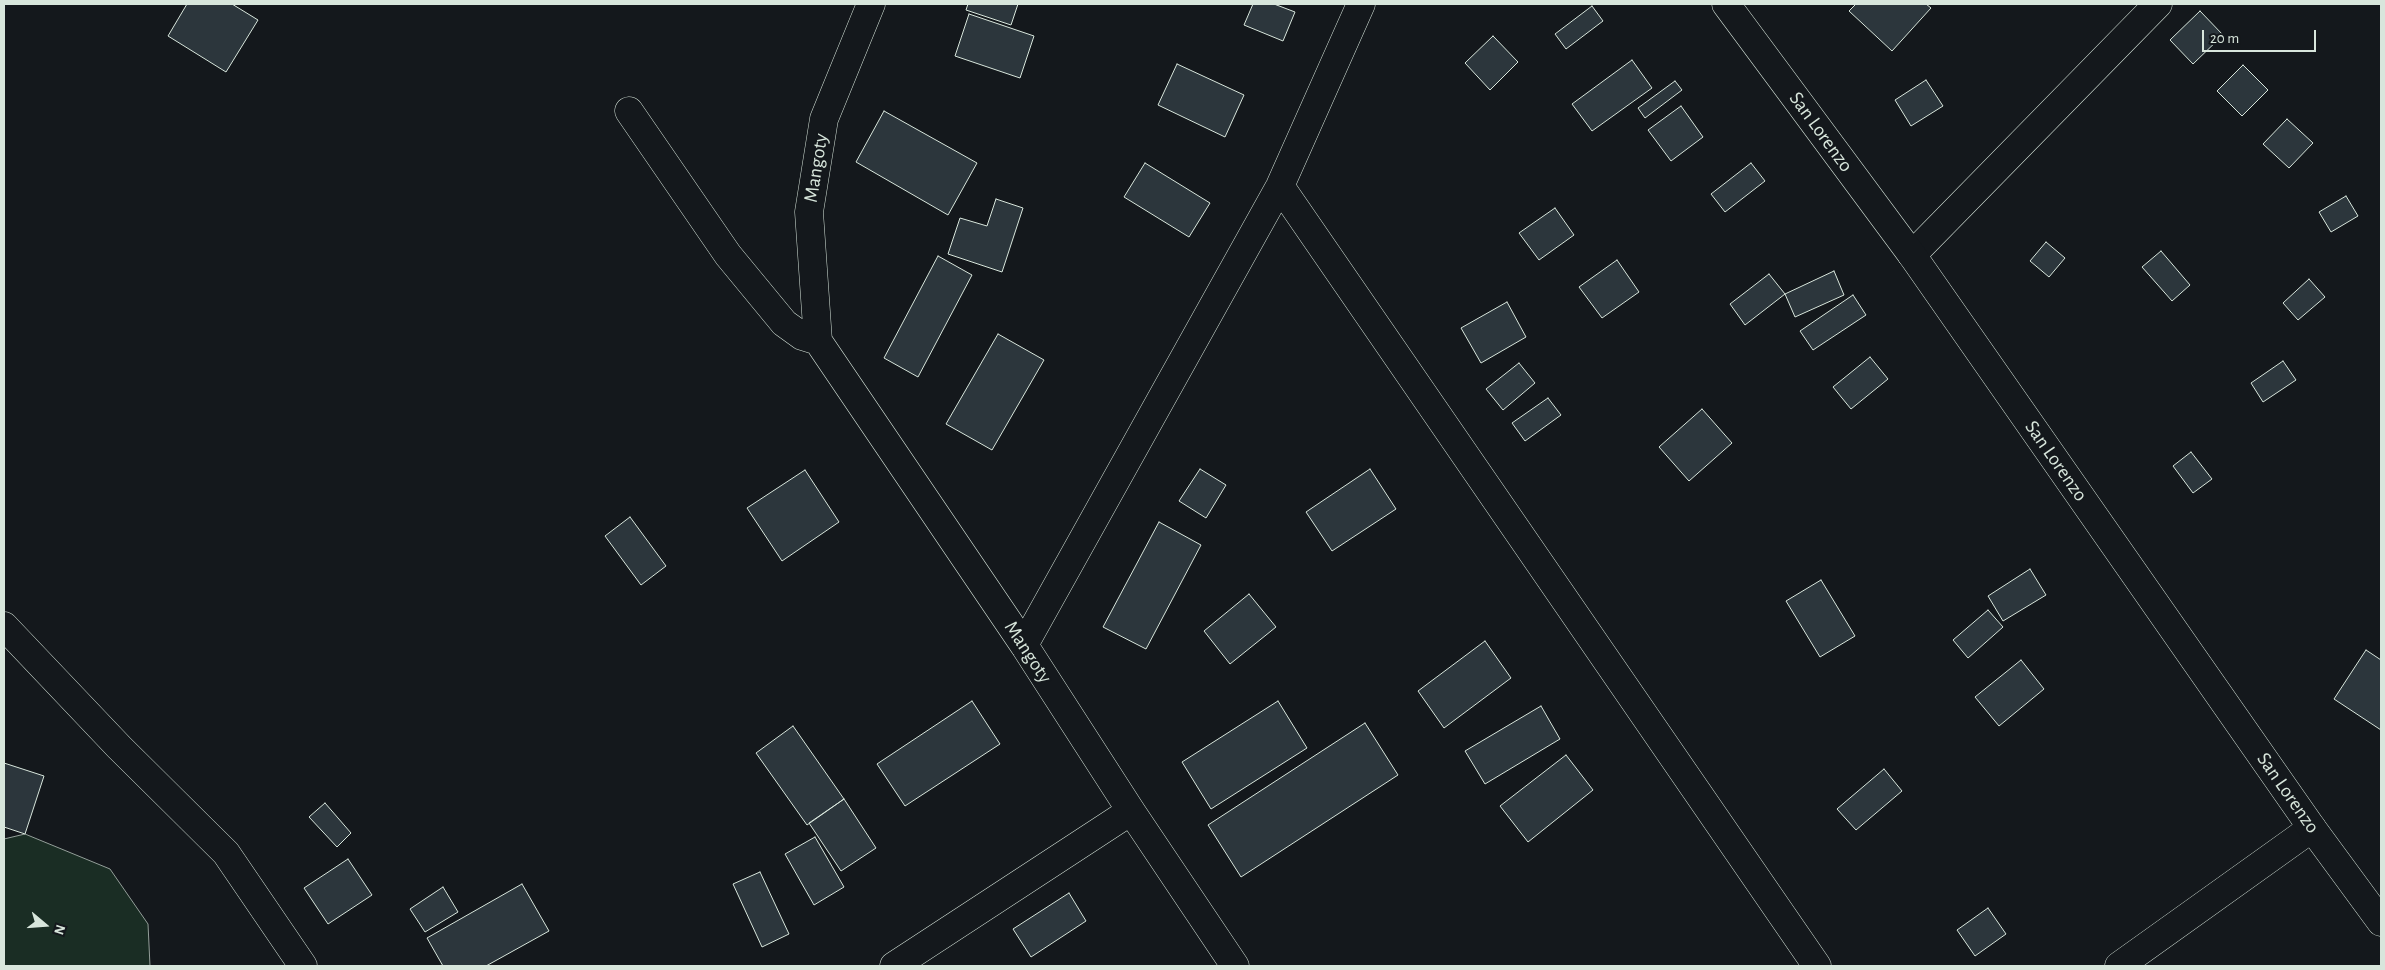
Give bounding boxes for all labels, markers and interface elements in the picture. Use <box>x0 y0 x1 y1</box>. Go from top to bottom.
scale bar <box>2205 20 2319 52</box>
text: 20 m <box>2210 31 2239 46</box>
street label: San Lorenzo <box>1784 87 1858 177</box>
street label: Mangoty <box>799 132 833 204</box>
street label: San Lorenzo <box>2019 416 2093 506</box>
street label: Mangoty <box>999 616 1057 688</box>
street label: San Lorenzo <box>2251 748 2325 838</box>
north arrow <box>20 900 70 950</box>
text: N <box>51 923 67 936</box>

